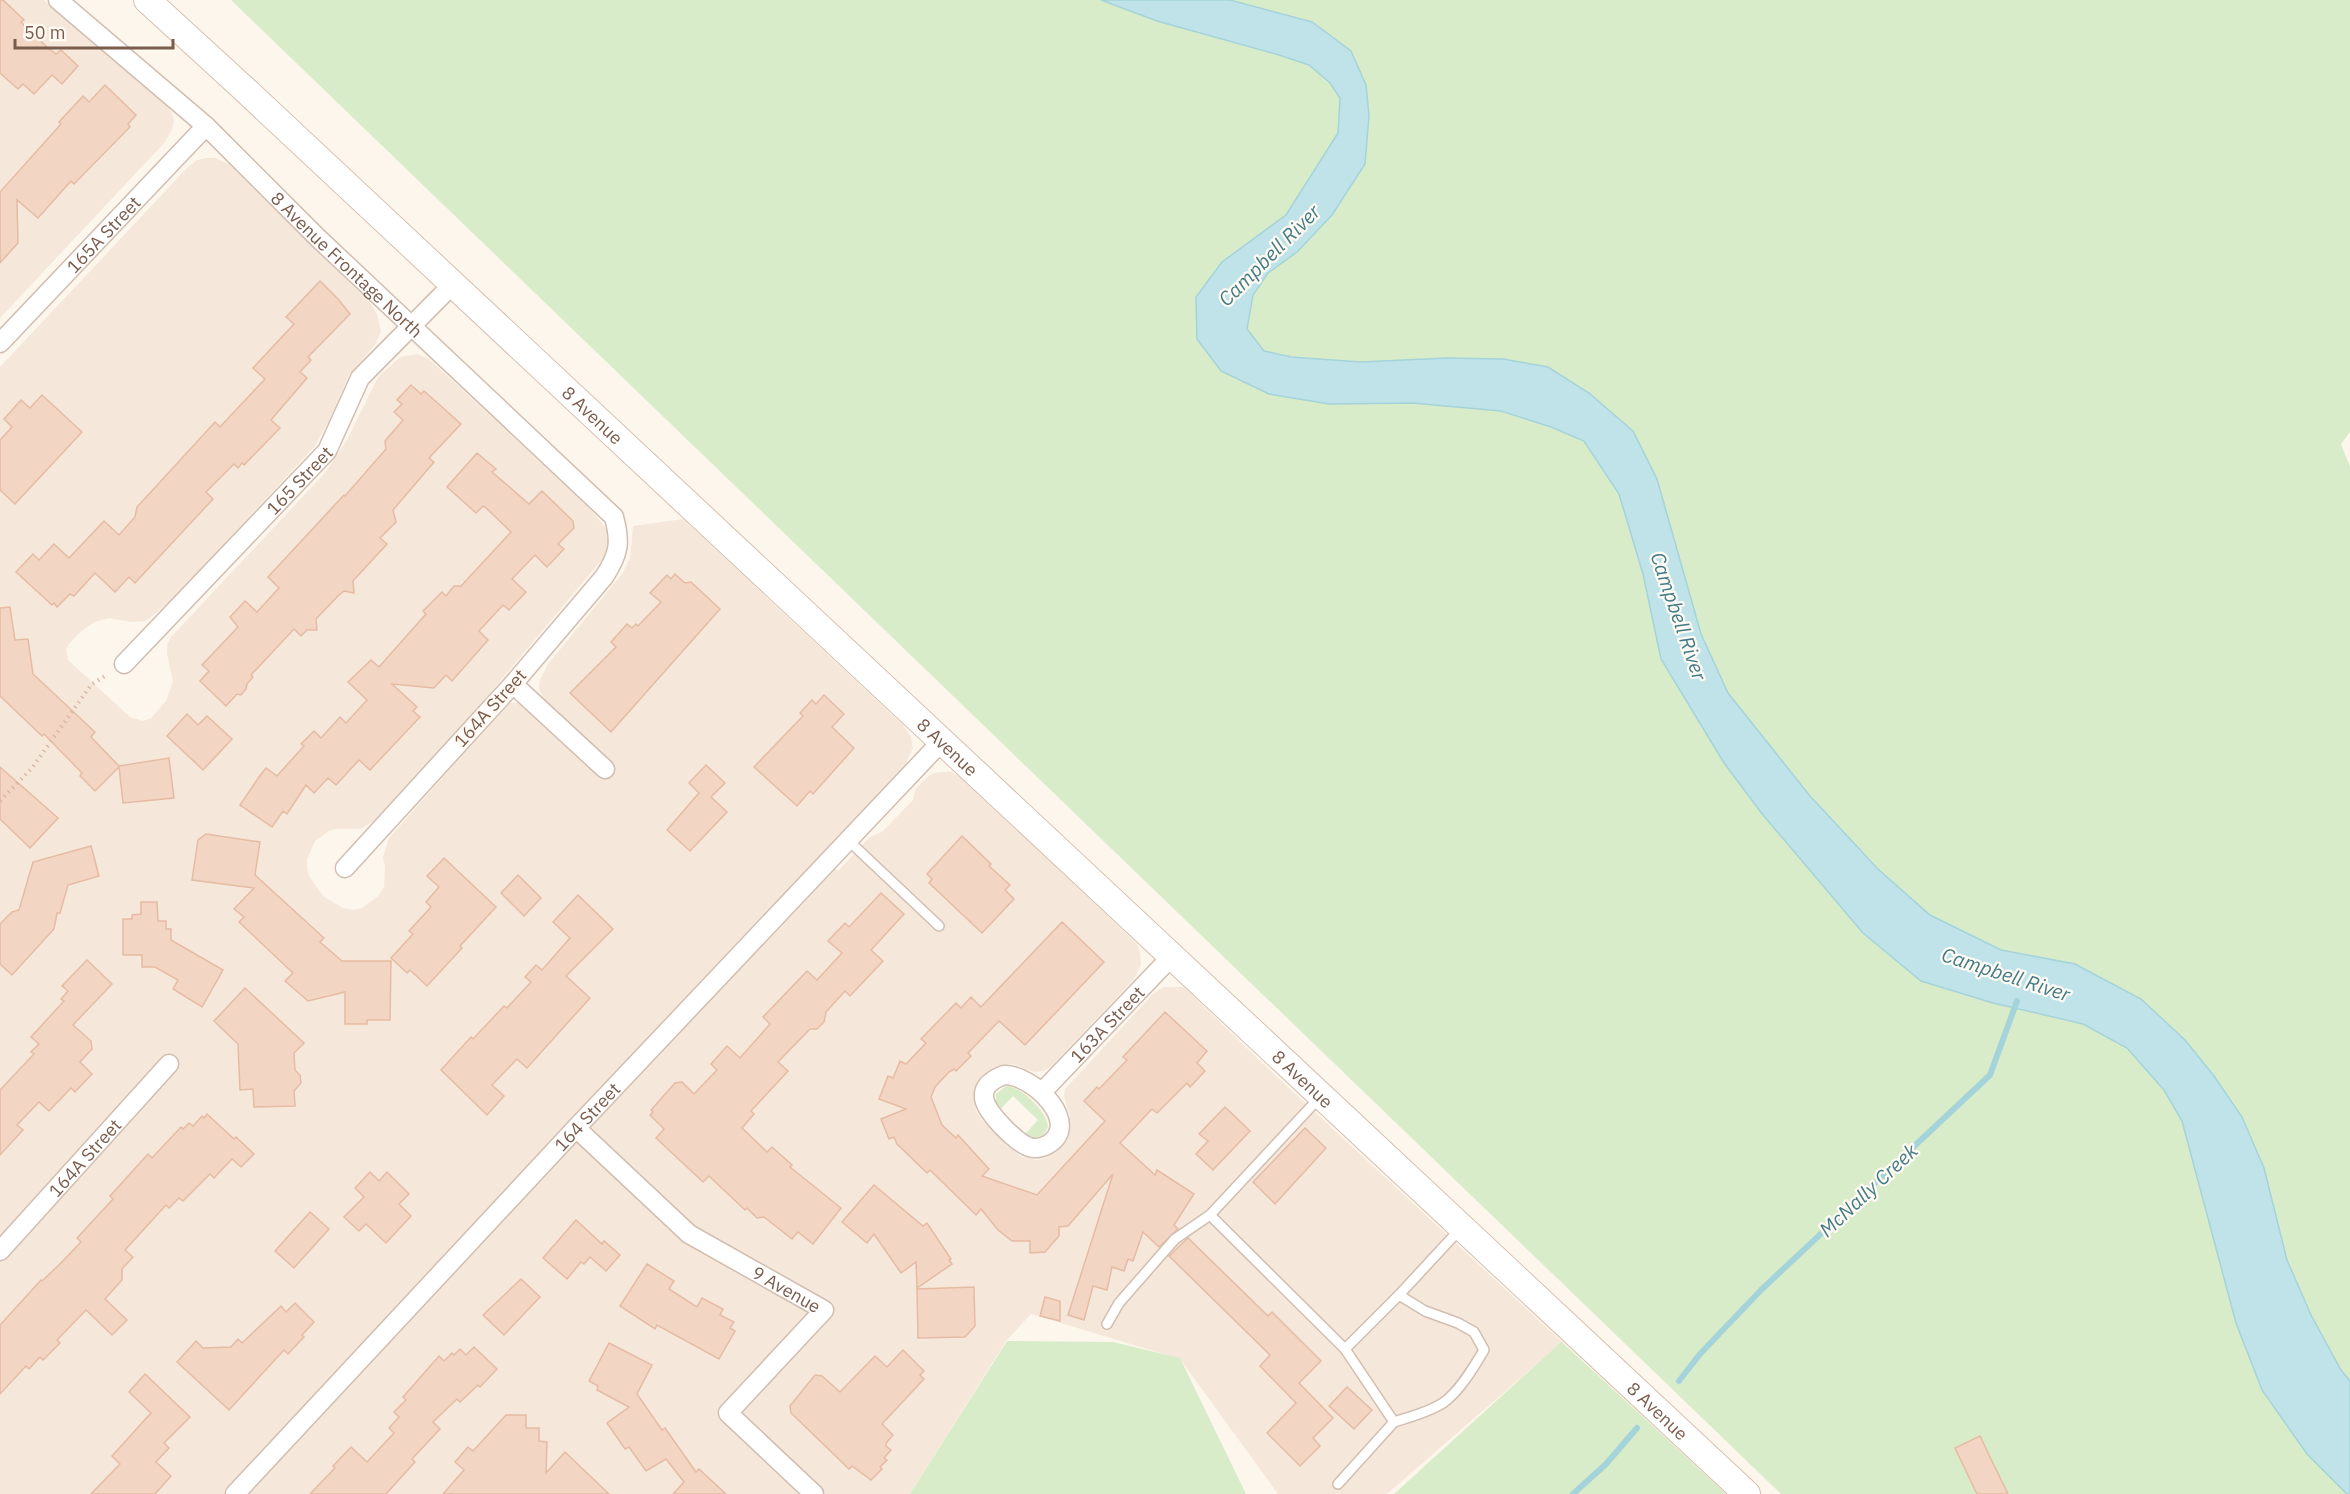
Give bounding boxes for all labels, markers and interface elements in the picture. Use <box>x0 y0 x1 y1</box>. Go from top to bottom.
scale bar <box>15 12 172 50</box>
text: 50 m <box>24 21 66 44</box>
street label: 8 Avenue Frontage North <box>266 186 428 342</box>
street label: 165A Street <box>61 191 145 278</box>
water label: Campbell River <box>1212 198 1326 312</box>
street label: 8 Avenue <box>557 381 628 449</box>
street label: 165 Street <box>261 441 337 519</box>
water label: Campbell River <box>1644 548 1714 684</box>
street label: 164A Street <box>449 664 531 752</box>
street label: 8 Avenue <box>912 713 983 781</box>
water label: Campbell River <box>1938 941 2074 1008</box>
street label: 163A Street <box>1065 981 1149 1067</box>
street label: 8 Avenue <box>1267 1045 1338 1113</box>
street label: 164 Street <box>549 1077 625 1156</box>
street label: 164A Street <box>43 1114 126 1201</box>
water label: McNally Creek <box>1813 1137 1924 1243</box>
street label: 9 Avenue <box>748 1261 825 1318</box>
street label: 8 Avenue <box>1622 1377 1693 1445</box>

